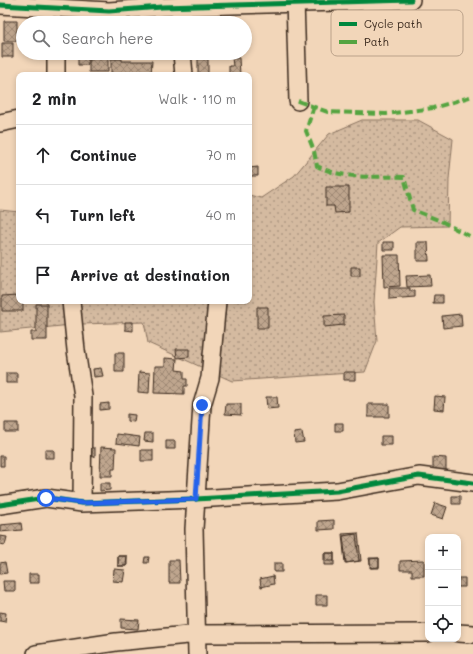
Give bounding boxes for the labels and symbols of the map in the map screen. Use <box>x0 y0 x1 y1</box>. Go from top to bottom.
legend <box>331 10 463 56</box>
text: Cycle path <box>364 16 422 31</box>
text: Path <box>364 34 389 49</box>
route end <box>193 396 211 414</box>
route start <box>37 489 55 507</box>

